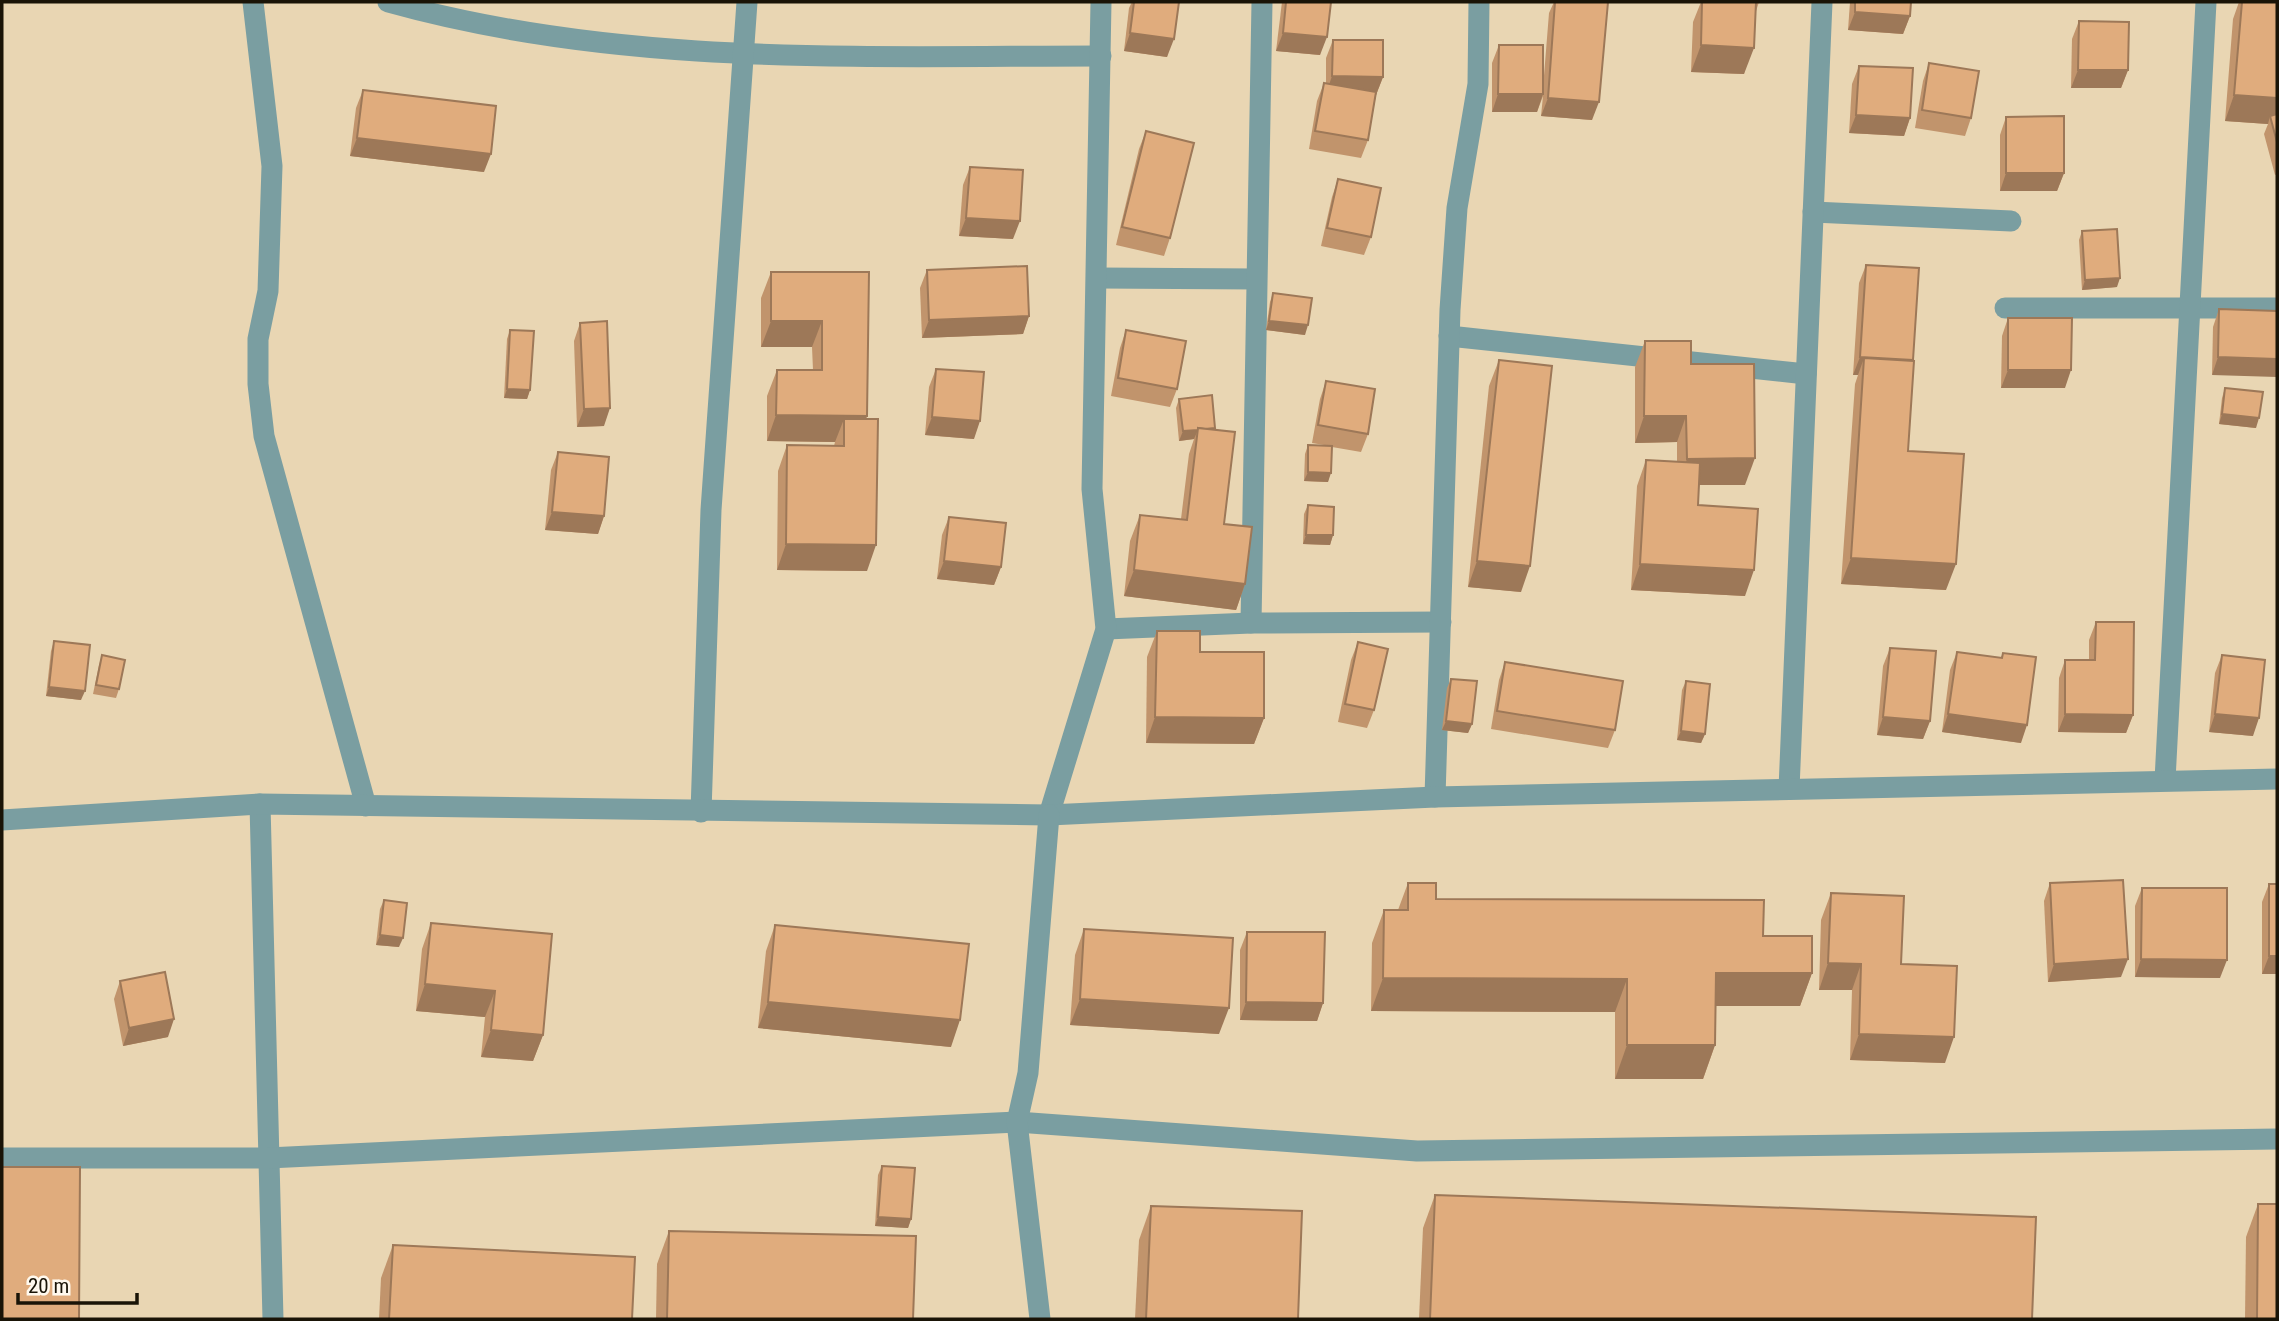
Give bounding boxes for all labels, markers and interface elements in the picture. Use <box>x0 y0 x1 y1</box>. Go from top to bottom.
scale bar <box>18 1262 136 1306</box>
text: 20 m <box>28 1274 69 1298</box>

